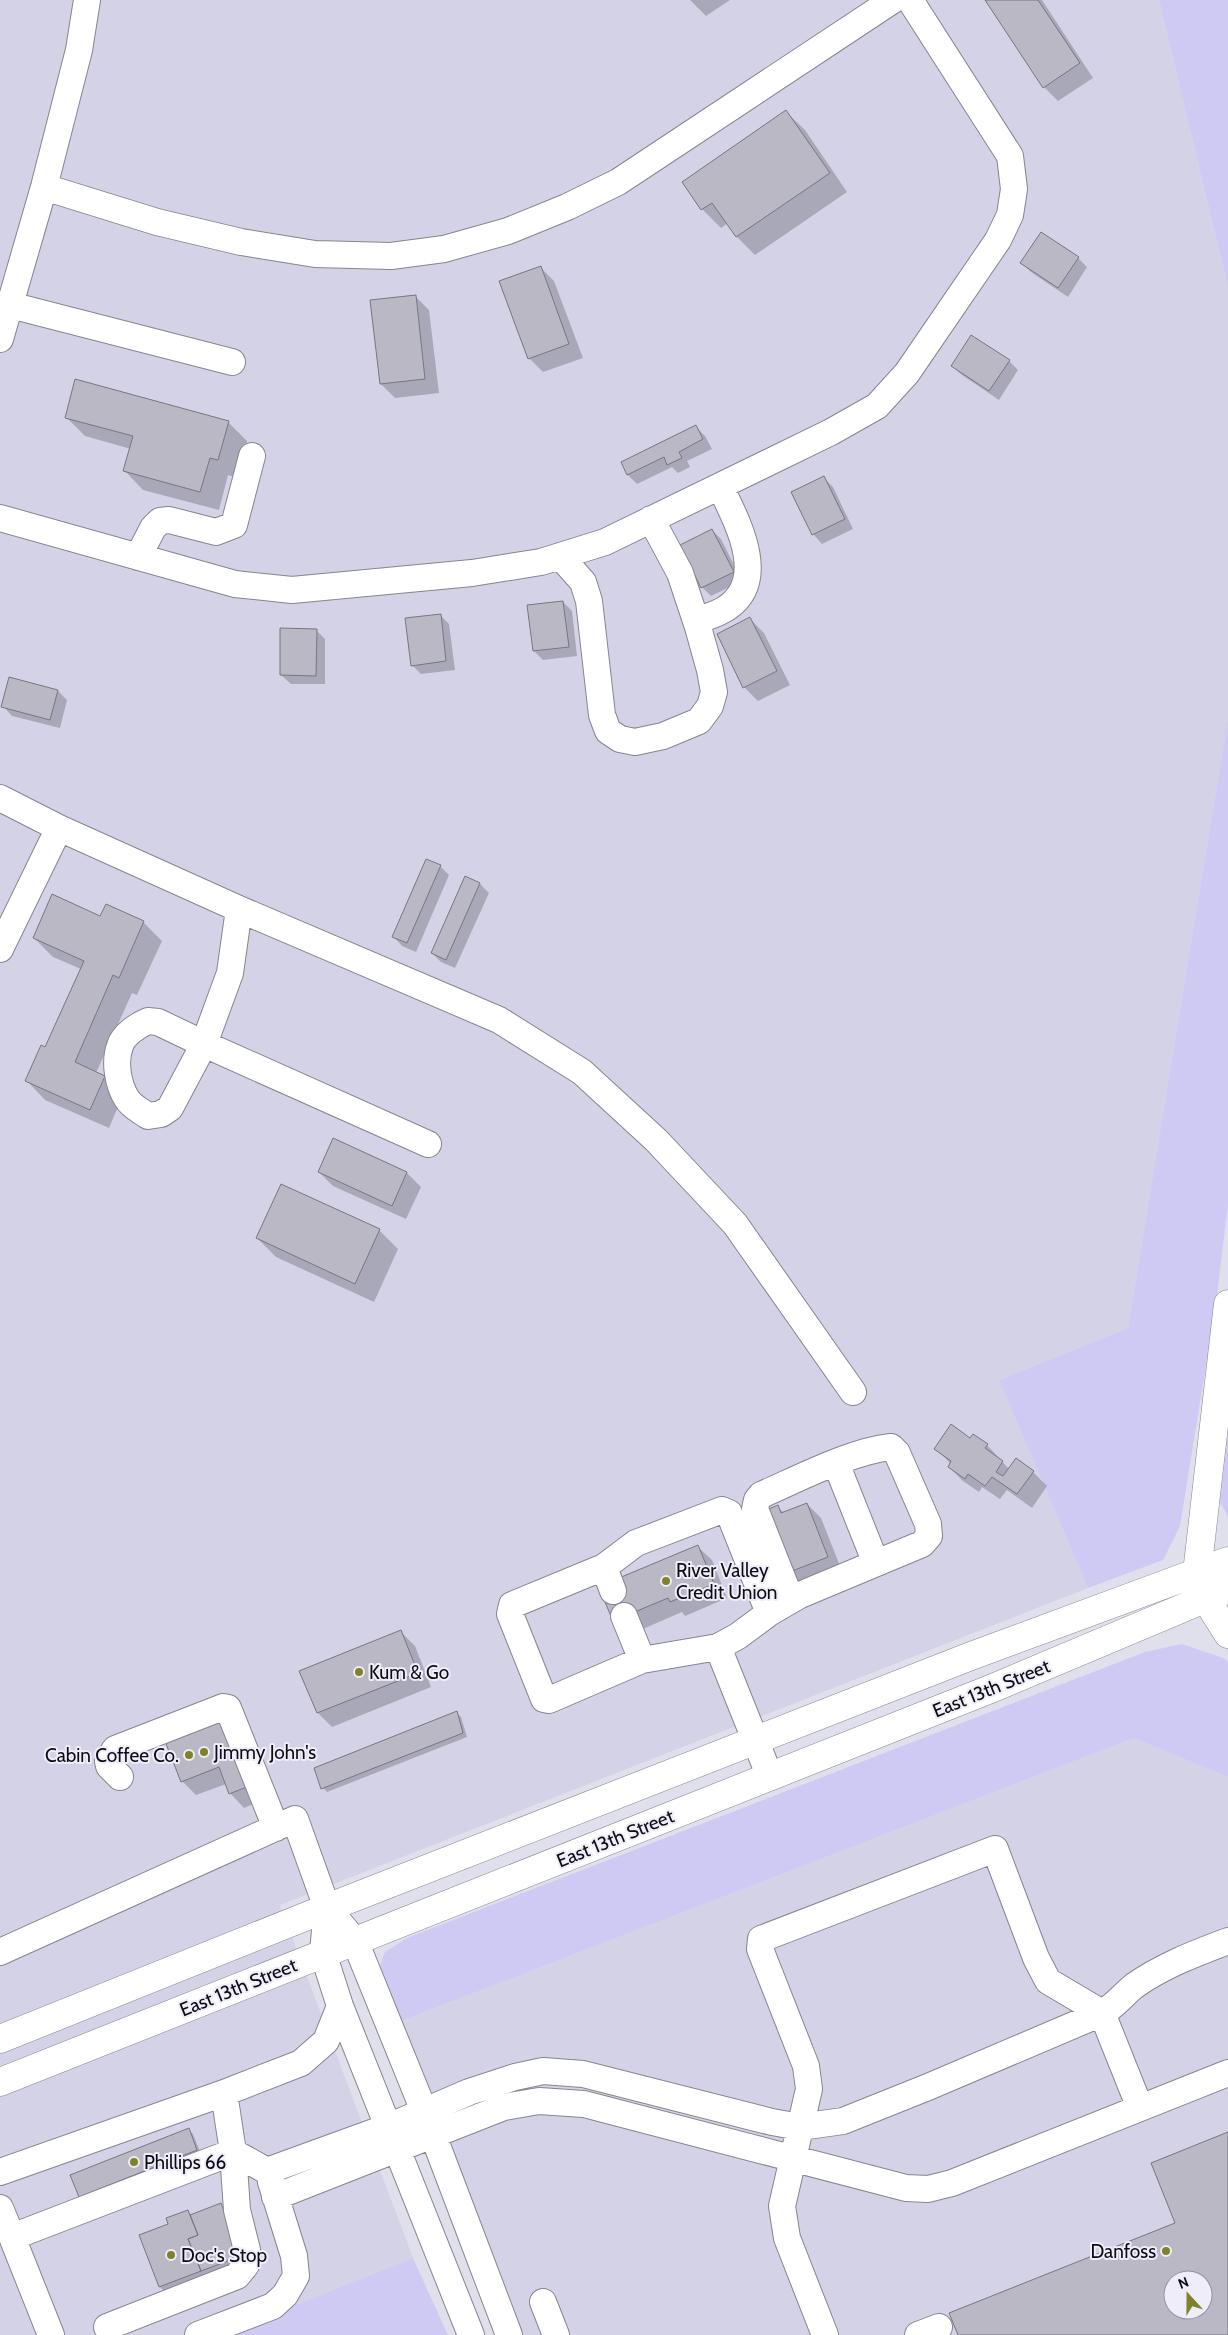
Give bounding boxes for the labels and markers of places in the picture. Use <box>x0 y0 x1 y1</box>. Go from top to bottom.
place label: River Valley Credit Union <box>676 1559 777 1604</box>
marker: River Valley Credit Union <box>660 1575 672 1587</box>
place label: Kum & Go <box>369 1661 449 1684</box>
marker: Kum & Go <box>353 1666 365 1678</box>
place label: Jimmy John's <box>213 1741 316 1764</box>
place label: Cabin Coffee Co. <box>45 1744 179 1767</box>
marker: Jimmy John's <box>198 1746 210 1758</box>
marker: Cabin Coffee Co. <box>183 1749 195 1761</box>
place label: Phillips 66 <box>144 2151 226 2174</box>
marker: Phillips 66 <box>128 2156 140 2168</box>
place label: Danfoss <box>1090 2240 1156 2263</box>
place label: Doc's Stop <box>181 2244 267 2267</box>
marker: Danfoss <box>1160 2245 1172 2257</box>
marker: Doc's Stop <box>165 2249 177 2261</box>

